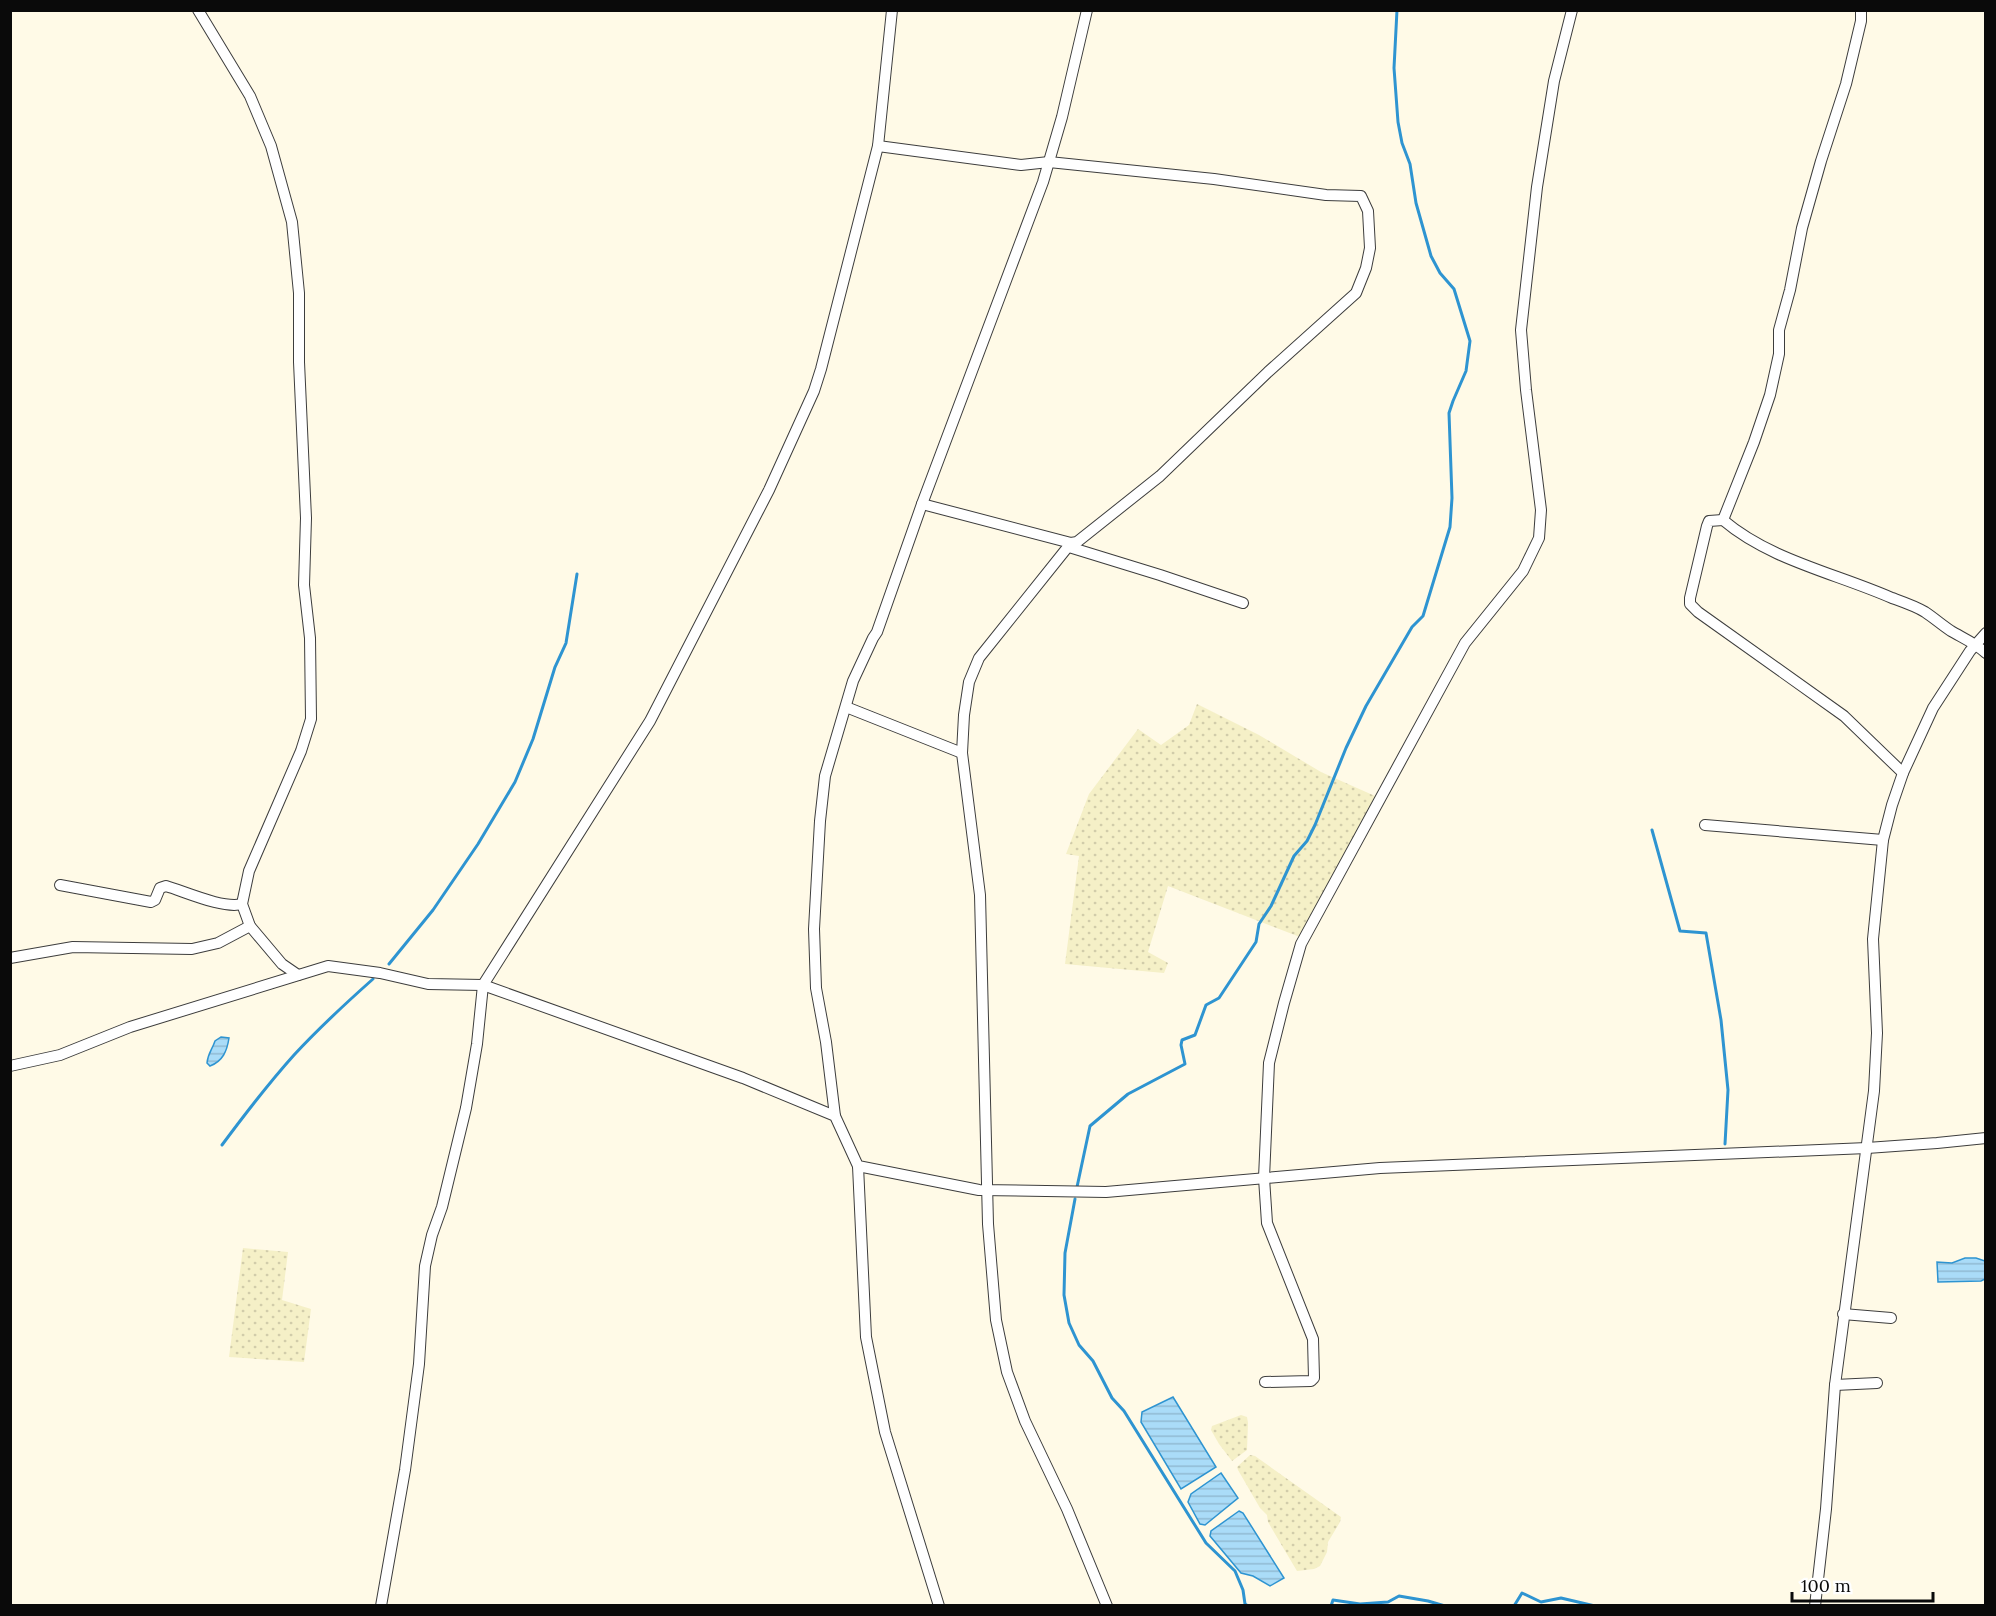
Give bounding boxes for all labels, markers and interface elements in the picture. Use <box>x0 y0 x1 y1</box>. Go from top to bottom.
scale bar <box>1792 1565 1933 1603</box>
text: 100 m <box>1801 1574 1851 1597</box>

